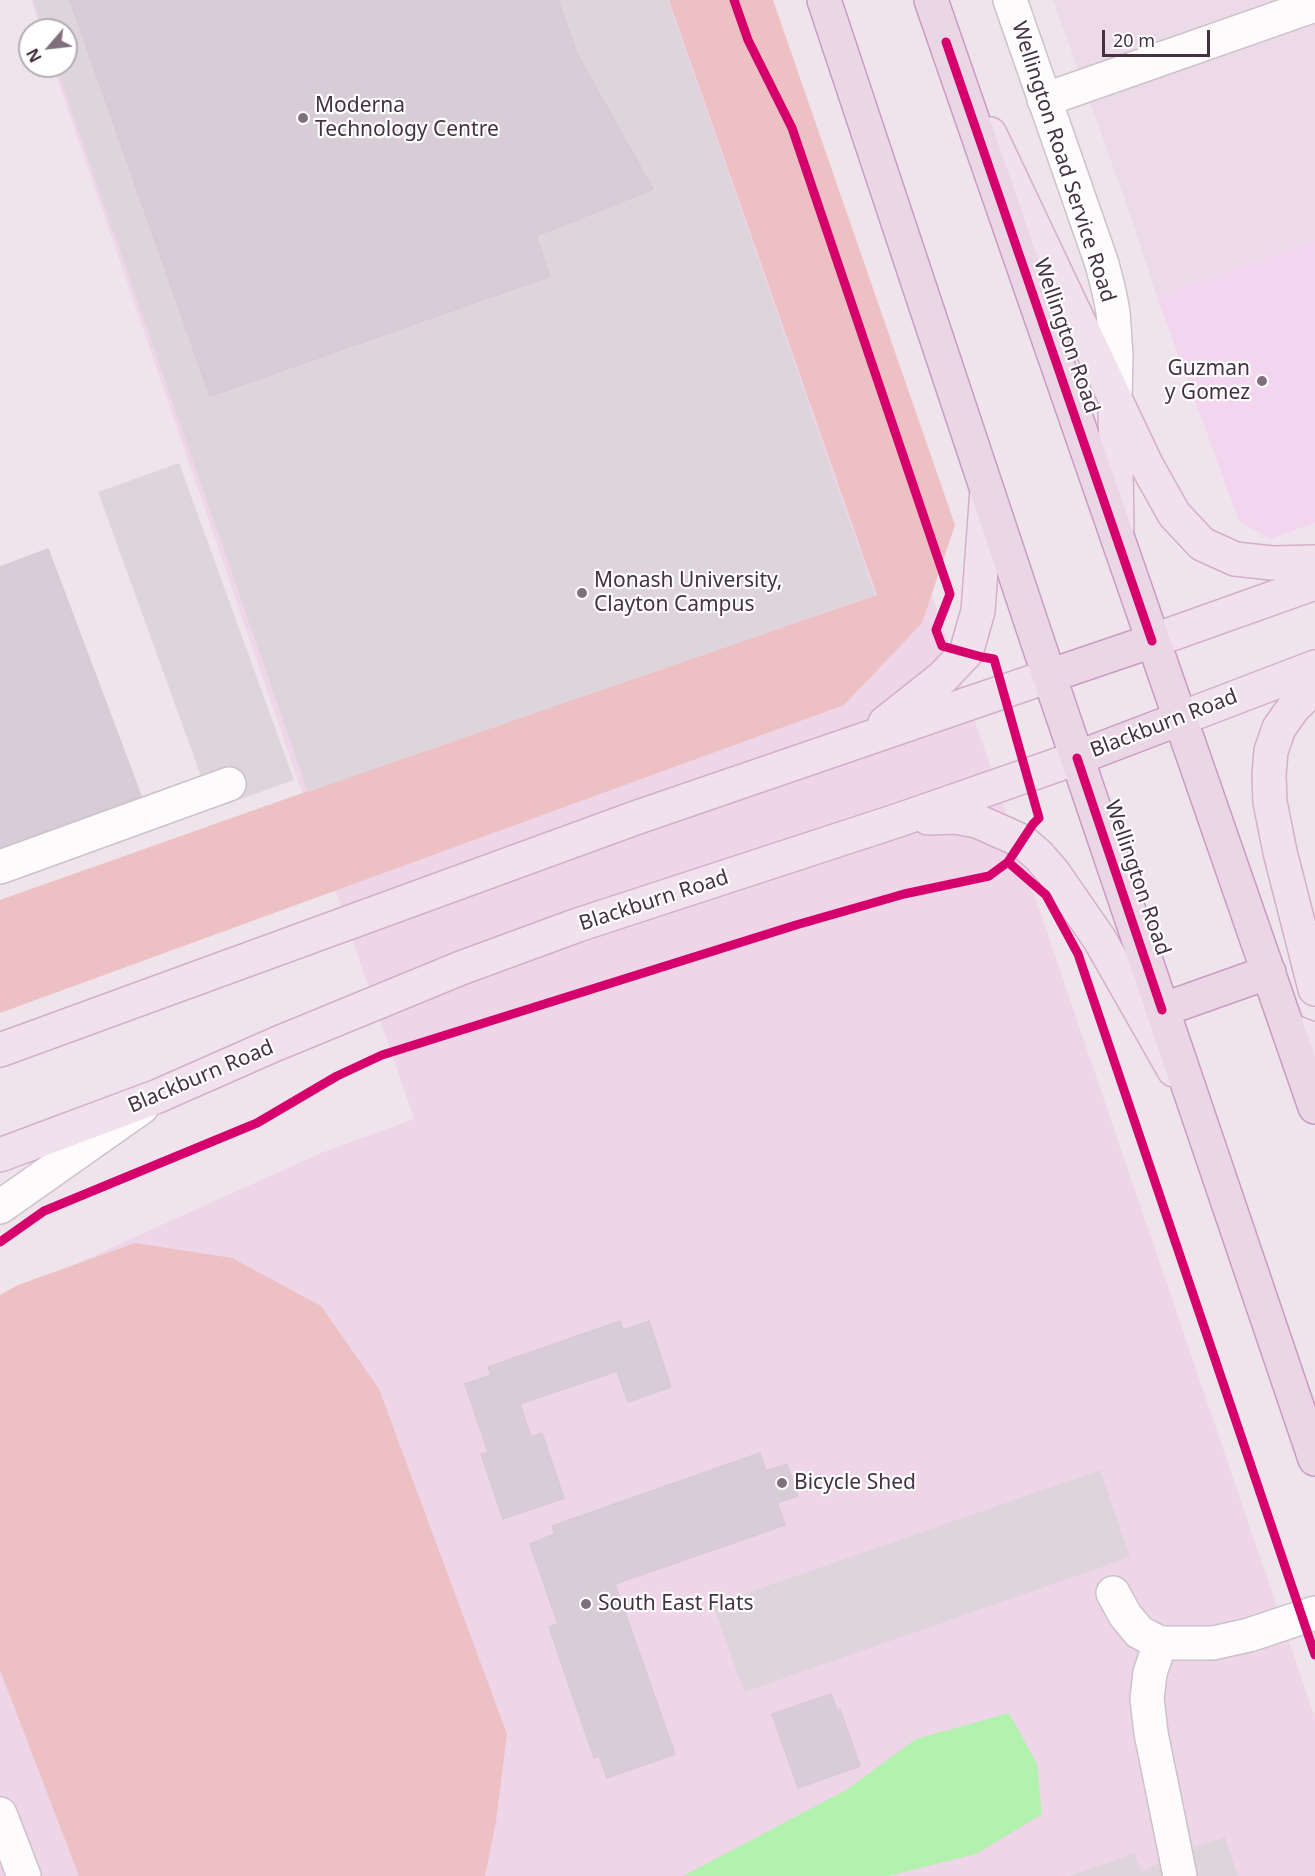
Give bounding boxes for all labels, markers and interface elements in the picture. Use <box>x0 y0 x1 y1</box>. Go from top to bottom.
north arrow <box>18 18 78 78</box>
street label: Wellington Road Service Road <box>1006 18 1120 306</box>
scale bar <box>1105 18 1213 56</box>
text: 20 m <box>1113 28 1155 52</box>
text: N <box>21 45 47 66</box>
place label: Moderna Technology Centre <box>315 93 499 143</box>
marker: Moderna Technology Centre <box>296 111 310 125</box>
street label: Wellington Road <box>1028 255 1104 417</box>
place label: Guzman y Gomez <box>1165 356 1250 406</box>
marker: Guzman y Gomez <box>1255 374 1269 388</box>
place label: Monash University, Clayton Campus <box>594 568 782 618</box>
marker: Monash University, Clayton Campus <box>575 586 589 600</box>
street label: Blackburn Road <box>1087 684 1241 764</box>
street label: Wellington Road <box>1099 797 1175 959</box>
street label: Blackburn Road <box>576 865 732 937</box>
street label: Blackburn Road <box>124 1035 278 1119</box>
place label: Bicycle Shed <box>794 1470 916 1496</box>
marker: Bicycle Shed <box>775 1476 789 1490</box>
place label: South East Flats <box>598 1591 754 1617</box>
marker: South East Flats <box>579 1597 593 1611</box>

